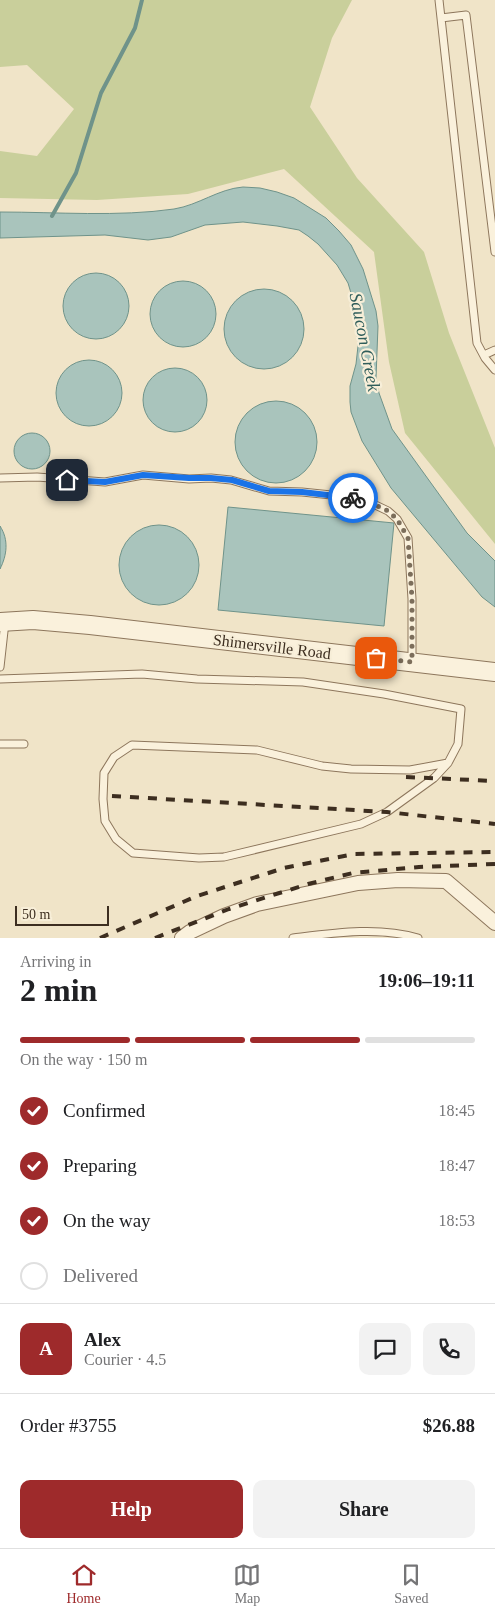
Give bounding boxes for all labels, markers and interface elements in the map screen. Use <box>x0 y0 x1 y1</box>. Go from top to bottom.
water label: Saucon Creek <box>346 291 385 394</box>
pin <box>46 459 88 501</box>
icon: home <box>53 466 81 494</box>
courier <box>328 473 378 523</box>
icon: bike <box>339 484 367 512</box>
street label: Shimersville Road <box>212 631 332 662</box>
pin <box>355 637 397 679</box>
icon: bag <box>362 644 390 672</box>
scale bar <box>15 903 109 926</box>
text: 50 m <box>22 907 50 922</box>
text: Arriving in <box>20 953 92 970</box>
text: 19:06–19:11 <box>378 970 475 991</box>
text: 2 min <box>20 972 97 1008</box>
text: On the way · 150 m <box>20 1051 148 1068</box>
icon: check <box>20 1097 48 1125</box>
text: Confirmed <box>63 1100 145 1121</box>
text: 18:45 <box>439 1102 475 1119</box>
icon: check <box>20 1152 48 1180</box>
text: Preparing <box>63 1155 137 1176</box>
text: 18:47 <box>439 1157 475 1174</box>
icon: check <box>20 1207 48 1235</box>
text: On the way <box>63 1210 151 1231</box>
text: 18:53 <box>439 1212 475 1229</box>
text: Delivered <box>63 1265 138 1286</box>
button: chat <box>359 1323 411 1375</box>
button: phone <box>423 1323 475 1375</box>
text: Alex <box>84 1329 121 1350</box>
text: A <box>39 1338 53 1359</box>
text: Courier · 4.5 <box>84 1351 166 1368</box>
text: Order #3755 <box>20 1415 117 1436</box>
text: $26.88 <box>423 1415 475 1436</box>
button: Help <box>20 1480 243 1538</box>
button: Share <box>253 1480 475 1538</box>
tab: Home <box>66 1561 101 1607</box>
tab: Map <box>233 1561 261 1607</box>
tab: Saved <box>394 1561 429 1607</box>

